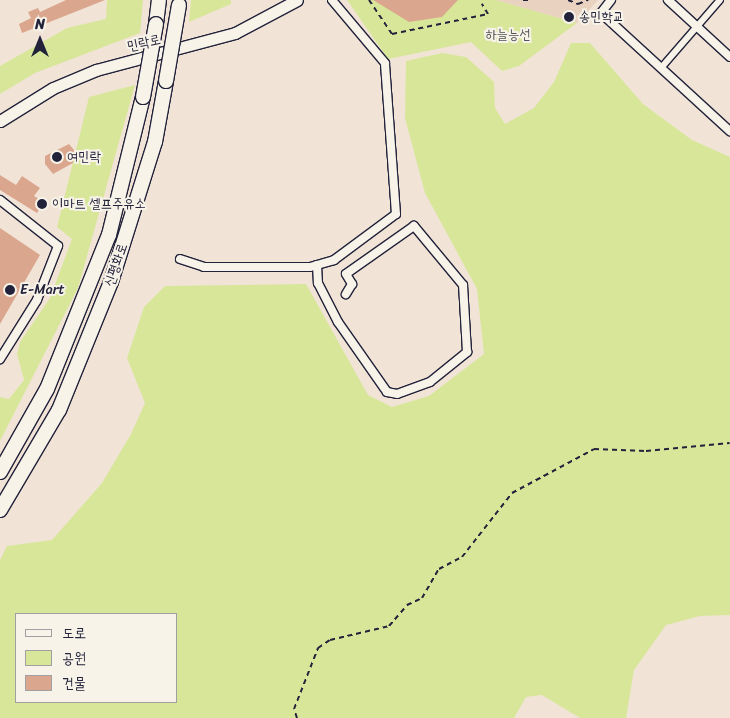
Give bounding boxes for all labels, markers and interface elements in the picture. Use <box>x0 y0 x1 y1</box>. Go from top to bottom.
place label: 송민학교 <box>579 9 624 25</box>
marker: 송민학교 <box>563 11 575 23</box>
text: N <box>35 12 45 37</box>
north arrow <box>15 15 65 65</box>
park label: 하늘능선 <box>485 27 531 43</box>
street label: 민락로 <box>126 31 162 55</box>
place label: 여민락 <box>67 149 101 165</box>
marker: 여민락 <box>51 151 63 163</box>
place label: 이마트 셀프주유소 <box>52 196 146 212</box>
marker: 이마트 셀프주유소 <box>36 198 48 210</box>
street label: 신평화로 <box>101 241 131 289</box>
place label: E-Mart <box>20 282 65 298</box>
marker: E-Mart <box>4 284 16 296</box>
legend <box>15 613 178 703</box>
text: 도로 <box>62 620 86 646</box>
text: 공원 <box>62 645 86 671</box>
text: 건물 <box>62 670 86 696</box>

